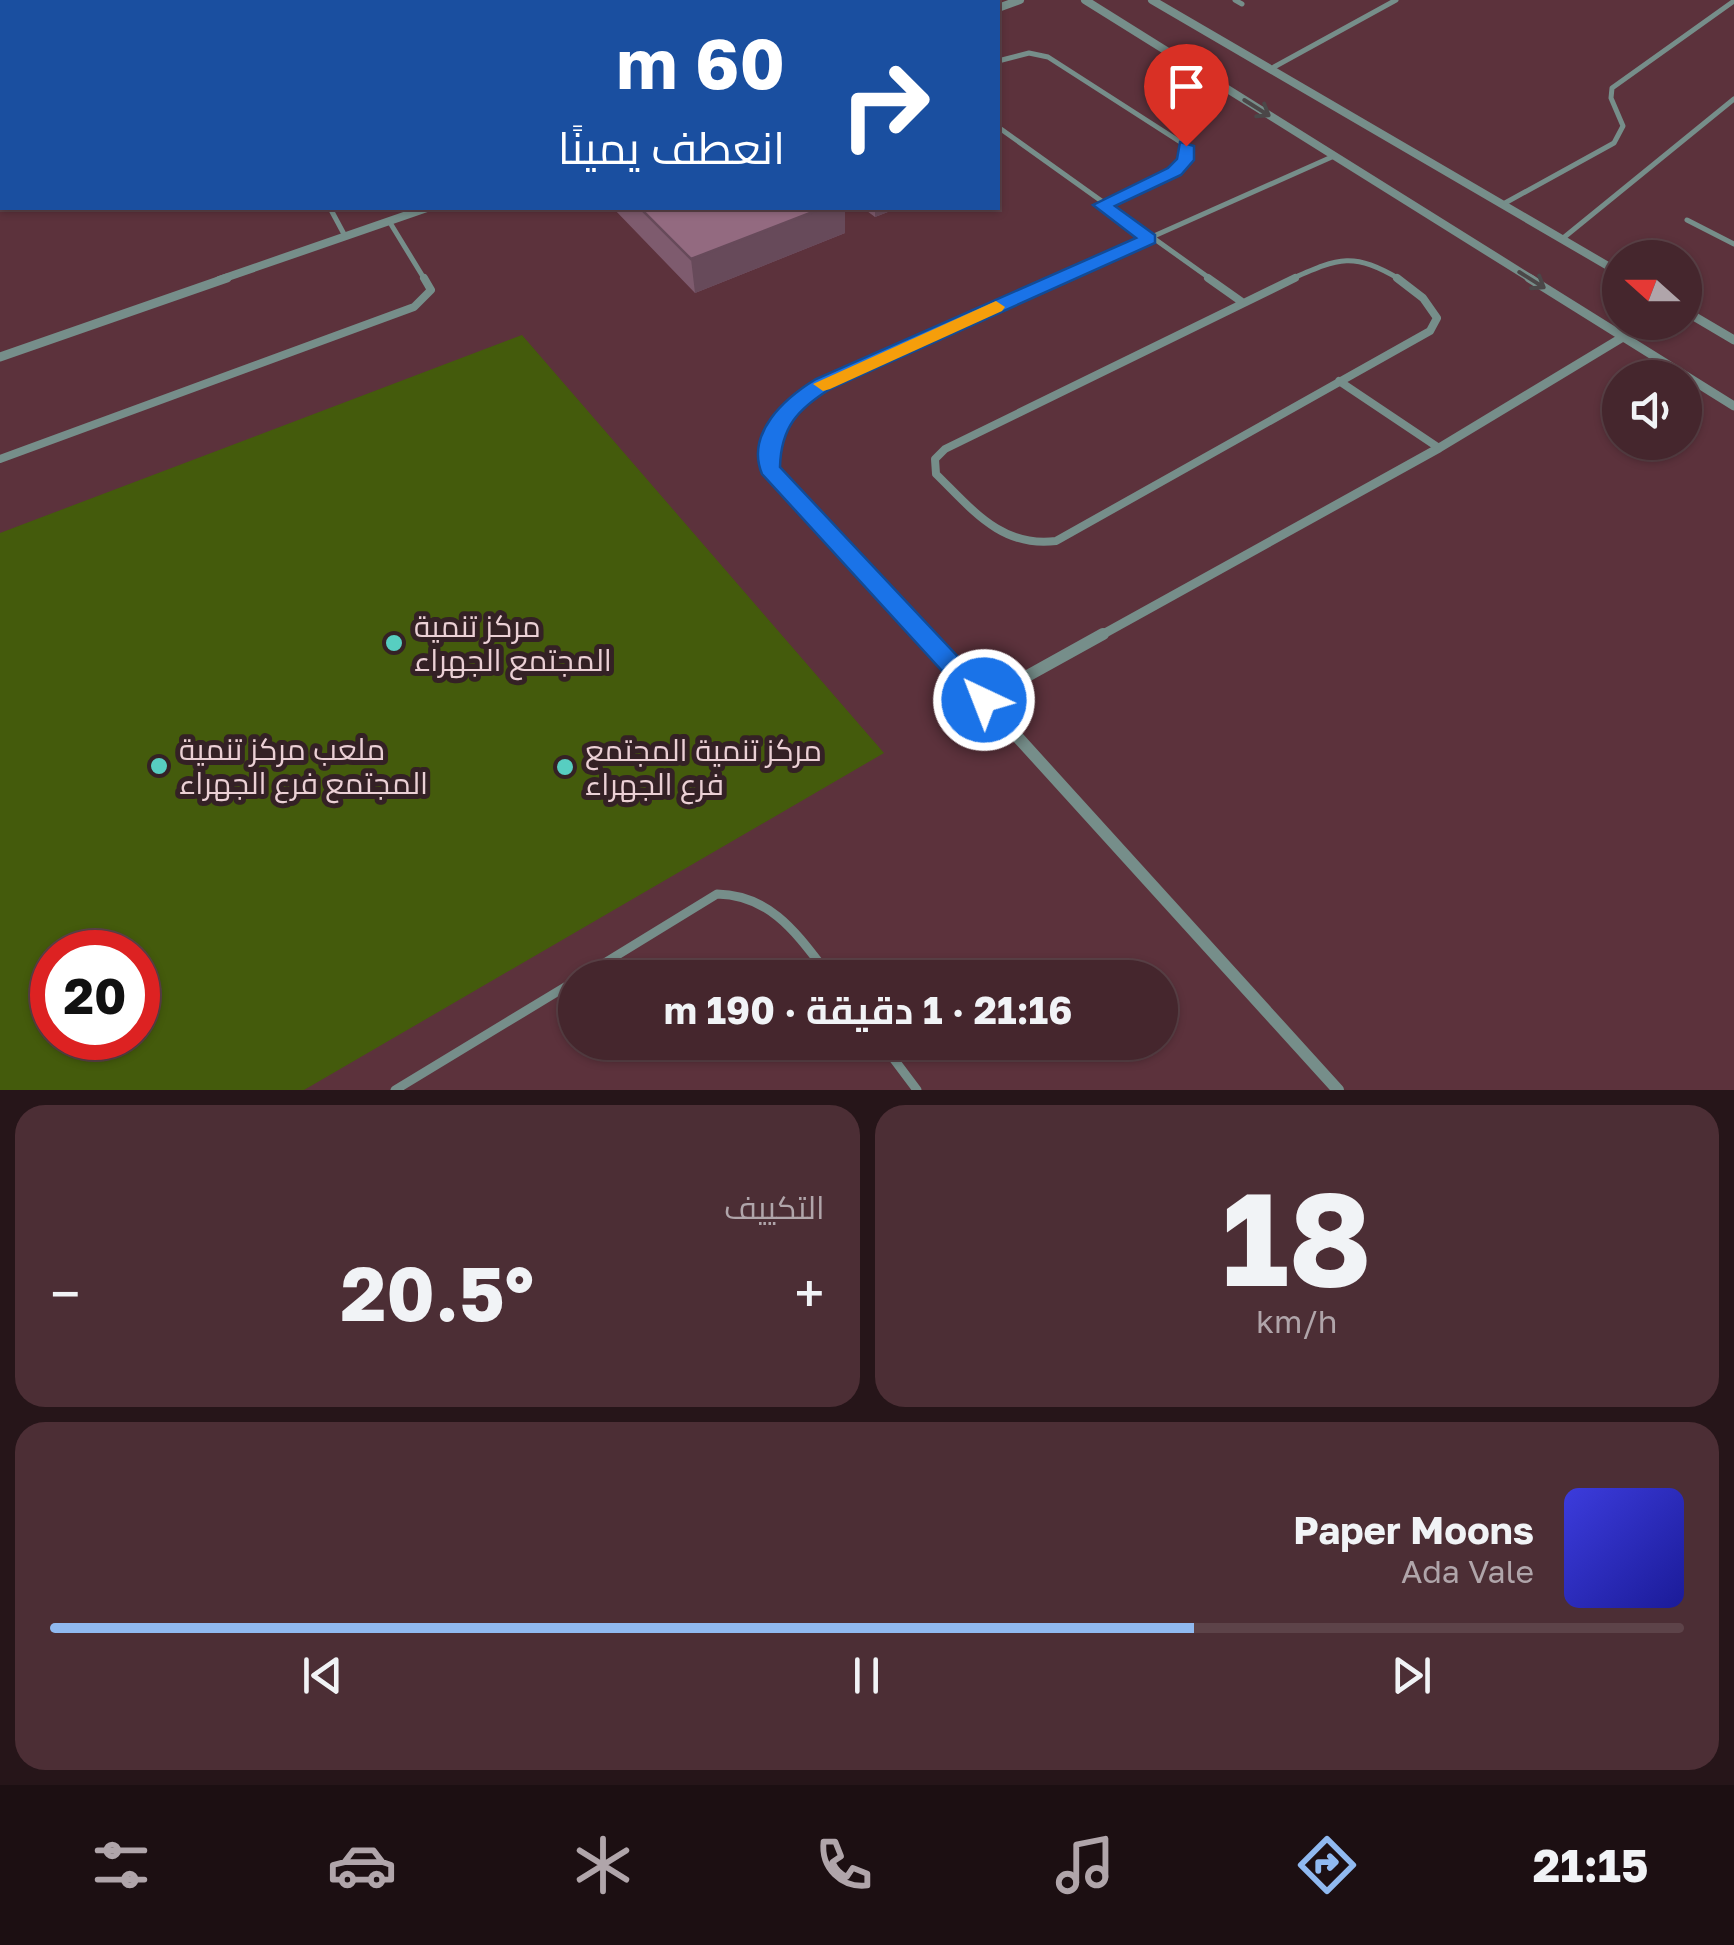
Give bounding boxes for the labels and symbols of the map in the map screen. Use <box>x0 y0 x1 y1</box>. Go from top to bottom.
pin <box>1144 44 1229 147</box>
one-way arrow <box>1242 97 1271 118</box>
north arrow <box>1602 240 1702 340</box>
one-way arrow <box>1517 270 1546 290</box>
place label: مركز تنمية المجتمع الجهراء <box>414 608 612 681</box>
marker: مركز تنمية المجتمع الجهراء <box>383 632 405 654</box>
position arrow <box>932 648 1036 752</box>
place label: ملعب مركز تنمية المجتمع فرع الجهراء <box>179 731 428 804</box>
place label: مركز تنمية المجتمع فرع الجهراء <box>585 732 822 805</box>
marker: ملعب مركز تنمية المجتمع فرع الجهراء <box>148 755 170 777</box>
marker: مركز تنمية المجتمع فرع الجهراء <box>554 756 576 778</box>
speed limit sign: 20 <box>30 930 160 1060</box>

